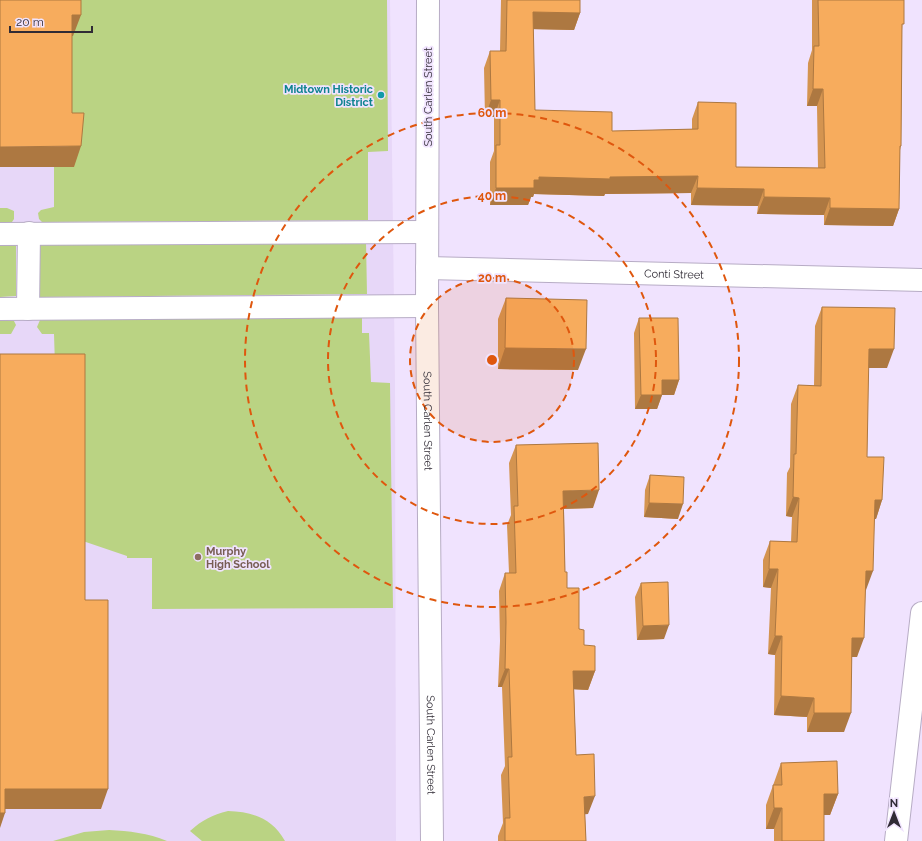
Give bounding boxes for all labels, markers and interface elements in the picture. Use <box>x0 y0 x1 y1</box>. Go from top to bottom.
scale bar <box>10 8 92 34</box>
text: 20 m <box>16 15 44 29</box>
street label: South Carlen Street <box>422 47 435 147</box>
place label: Midtown Historic District <box>284 83 374 109</box>
marker: Midtown Historic District <box>376 90 386 100</box>
text: 60 m <box>478 106 506 120</box>
text: 40 m <box>478 189 506 203</box>
street label: Conti Street <box>644 267 704 282</box>
text: 20 m <box>478 271 506 285</box>
centre of rings <box>485 353 499 367</box>
street label: South Carlen Street <box>421 371 435 471</box>
place label: Murphy High School <box>206 545 270 571</box>
marker: Murphy High School <box>193 552 203 562</box>
street label: South Carlen Street <box>424 695 438 795</box>
north arrow <box>874 793 914 833</box>
text: N <box>890 797 898 810</box>

